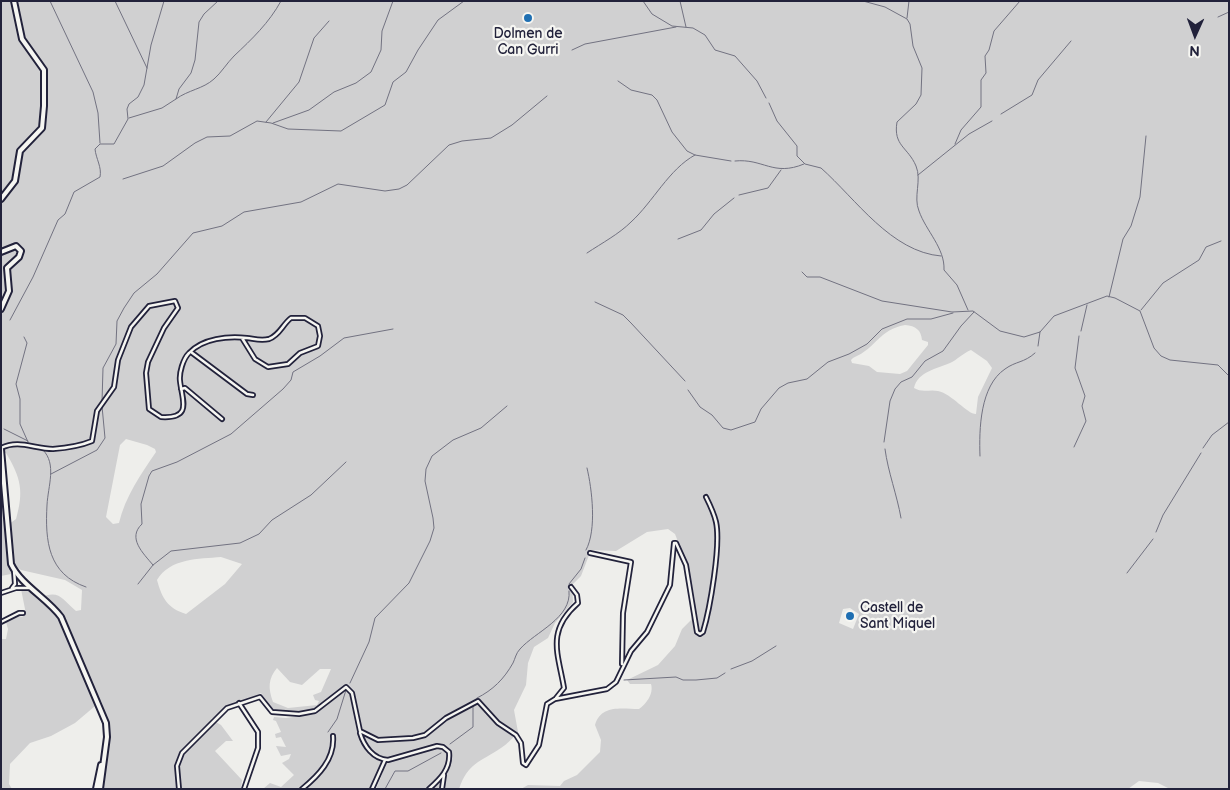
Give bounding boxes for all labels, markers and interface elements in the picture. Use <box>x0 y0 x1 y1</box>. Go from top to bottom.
north arrow <box>1170 10 1220 60</box>
marker: Dolmen de Can Gurri <box>522 12 534 24</box>
place label: Dolmen de Can Gurri <box>494 26 562 58</box>
text: N <box>1189 42 1200 59</box>
place label: Castell de Sant Miquel <box>860 600 935 632</box>
marker: Castell de Sant Miquel <box>844 610 856 622</box>

